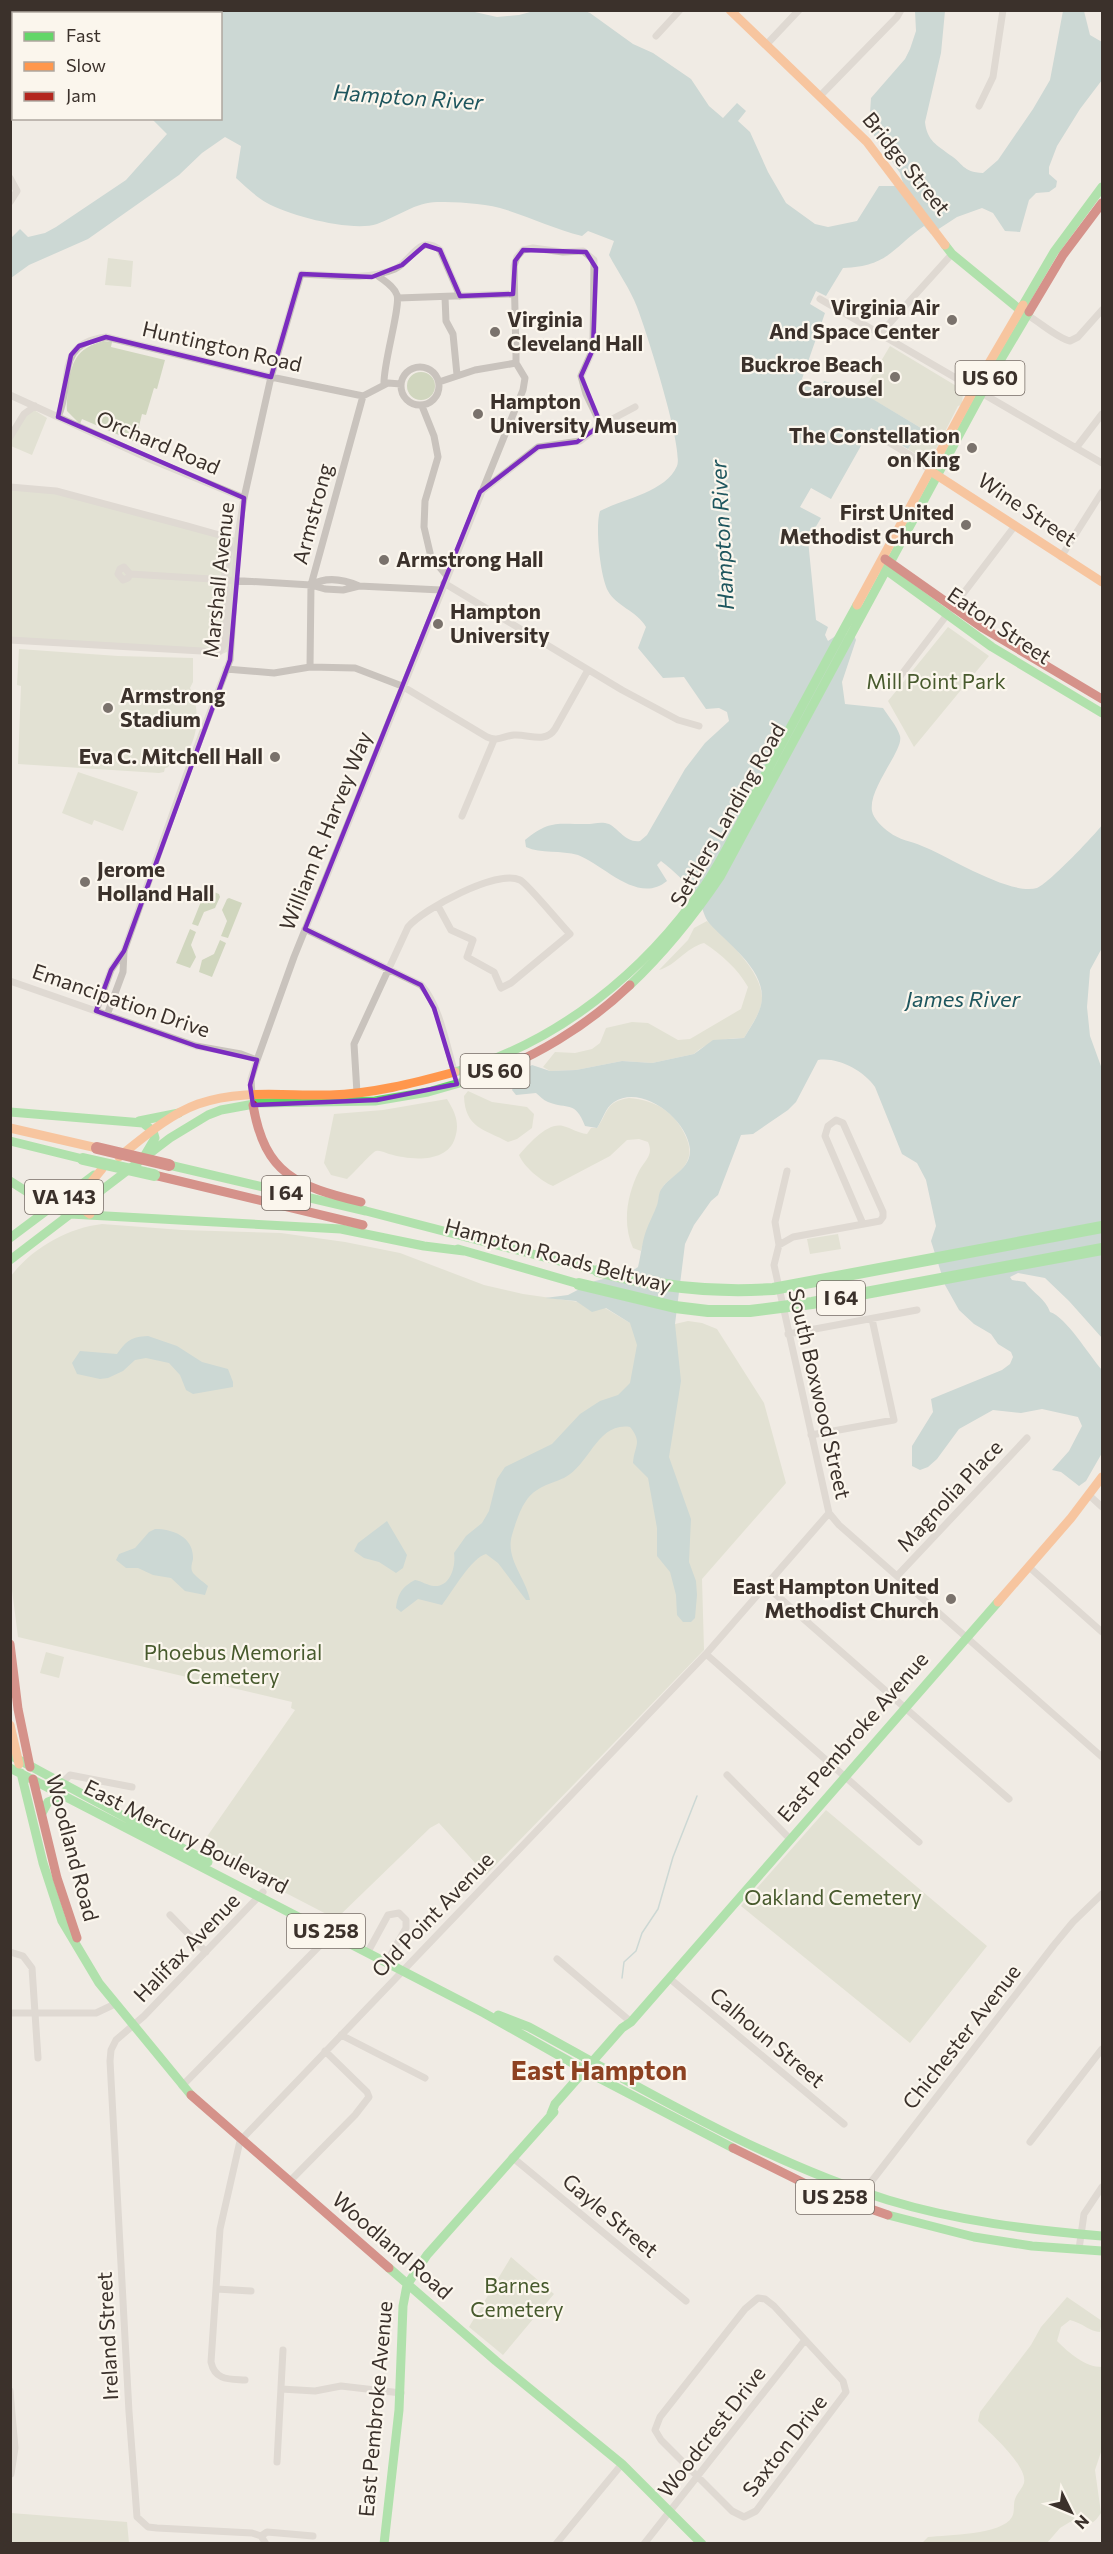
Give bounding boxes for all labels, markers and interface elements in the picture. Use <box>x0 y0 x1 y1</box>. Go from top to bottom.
legend <box>12 12 222 120</box>
text: Fast <box>66 24 101 46</box>
text: Slow <box>66 54 106 76</box>
water label: Hampton River <box>332 78 485 115</box>
text: Jam <box>66 84 96 106</box>
street label: Bridge Street <box>858 107 956 220</box>
place label: Virginia Air And Space Center <box>769 294 940 343</box>
place label: Virginia Cleveland Hall <box>507 306 643 355</box>
marker: Virginia Air And Space Center <box>945 313 959 327</box>
street label: Huntington Road <box>140 315 305 376</box>
marker: Virginia Cleveland Hall <box>488 325 502 339</box>
place label: Buckroe Beach Carousel <box>741 351 883 400</box>
road number: US 60 <box>956 361 1024 395</box>
marker: Buckroe Beach Carousel <box>888 370 902 384</box>
place label: Hampton University Museum <box>490 388 677 437</box>
street label: Orchard Road <box>93 404 224 479</box>
marker: Hampton University Museum <box>471 407 485 421</box>
place label: The Constellation on King <box>789 422 960 471</box>
marker: The Constellation on King <box>965 441 979 455</box>
water label: Hampton River <box>704 458 739 611</box>
street label: Armstrong <box>286 460 337 567</box>
street label: Wine Street <box>974 467 1082 551</box>
place label: First United Methodist Church <box>780 499 954 548</box>
street label: Marshall Avenue <box>197 501 238 659</box>
marker: First United Methodist Church <box>959 518 973 532</box>
place label: Armstrong Hall <box>396 546 543 571</box>
marker: Armstrong Hall <box>377 553 391 567</box>
street label: Eaton Street <box>943 581 1057 669</box>
place label: Hampton University <box>450 598 550 647</box>
marker: Hampton University <box>431 617 445 631</box>
park label: Mill Point Park <box>866 668 1006 693</box>
place label: Armstrong Stadium <box>120 682 226 731</box>
marker: Armstrong Stadium <box>101 701 115 715</box>
street label: Settlers Landing Road <box>664 718 789 910</box>
street label: William R. Harvey Way <box>273 727 376 934</box>
place label: Eva C. Mitchell Hall <box>79 743 263 768</box>
marker: Eva C. Mitchell Hall <box>268 750 282 764</box>
place label: Jerome Holland Hall <box>97 856 215 905</box>
marker: Jerome Holland Hall <box>78 875 92 889</box>
street label: Emancipation Drive <box>29 957 214 1042</box>
water label: James River <box>904 985 1022 1012</box>
road number: US 60 <box>460 1054 530 1088</box>
road number: I 64 <box>262 1176 310 1210</box>
road number: VA 143 <box>25 1180 103 1214</box>
street label: Hampton Roads Beltway <box>442 1212 675 1297</box>
road number: I 64 <box>817 1281 865 1315</box>
street label: South Boxwood Street <box>784 1286 857 1501</box>
street label: Magnolia Place <box>891 1434 1007 1556</box>
place label: East Hampton United Methodist Church <box>732 1573 939 1622</box>
marker: East Hampton United Methodist Church <box>944 1592 958 1606</box>
park label: Phoebus Memorial Cemetery <box>144 1639 322 1688</box>
street label: East Pembroke Avenue <box>771 1646 932 1826</box>
street label: Woodland Road <box>42 1772 105 1924</box>
street label: East Mercury Boulevard <box>80 1773 293 1898</box>
street label: Old Point Avenue <box>366 1846 498 1982</box>
park label: Oakland Cemetery <box>744 1884 922 1909</box>
street label: Halifax Avenue <box>128 1887 244 2007</box>
road number: US 258 <box>287 1914 365 1948</box>
street label: Chichester Avenue <box>897 1959 1025 2113</box>
street label: Calhoun Street <box>705 1982 831 2092</box>
district label: East Hampton <box>511 2053 687 2086</box>
street label: Gayle Street <box>558 2168 664 2262</box>
road number: US 258 <box>796 2180 874 2214</box>
street label: Woodland Road <box>328 2186 458 2304</box>
street label: Ireland Street <box>91 2271 122 2401</box>
park label: Barnes Cemetery <box>470 2272 564 2321</box>
street label: East Pembroke Avenue <box>353 2300 396 2518</box>
street label: Woodcrest Drive <box>652 2361 770 2502</box>
street label: Saxton Drive <box>736 2389 831 2501</box>
north arrow <box>1041 2482 1101 2542</box>
text: N <box>1071 2512 1093 2533</box>

